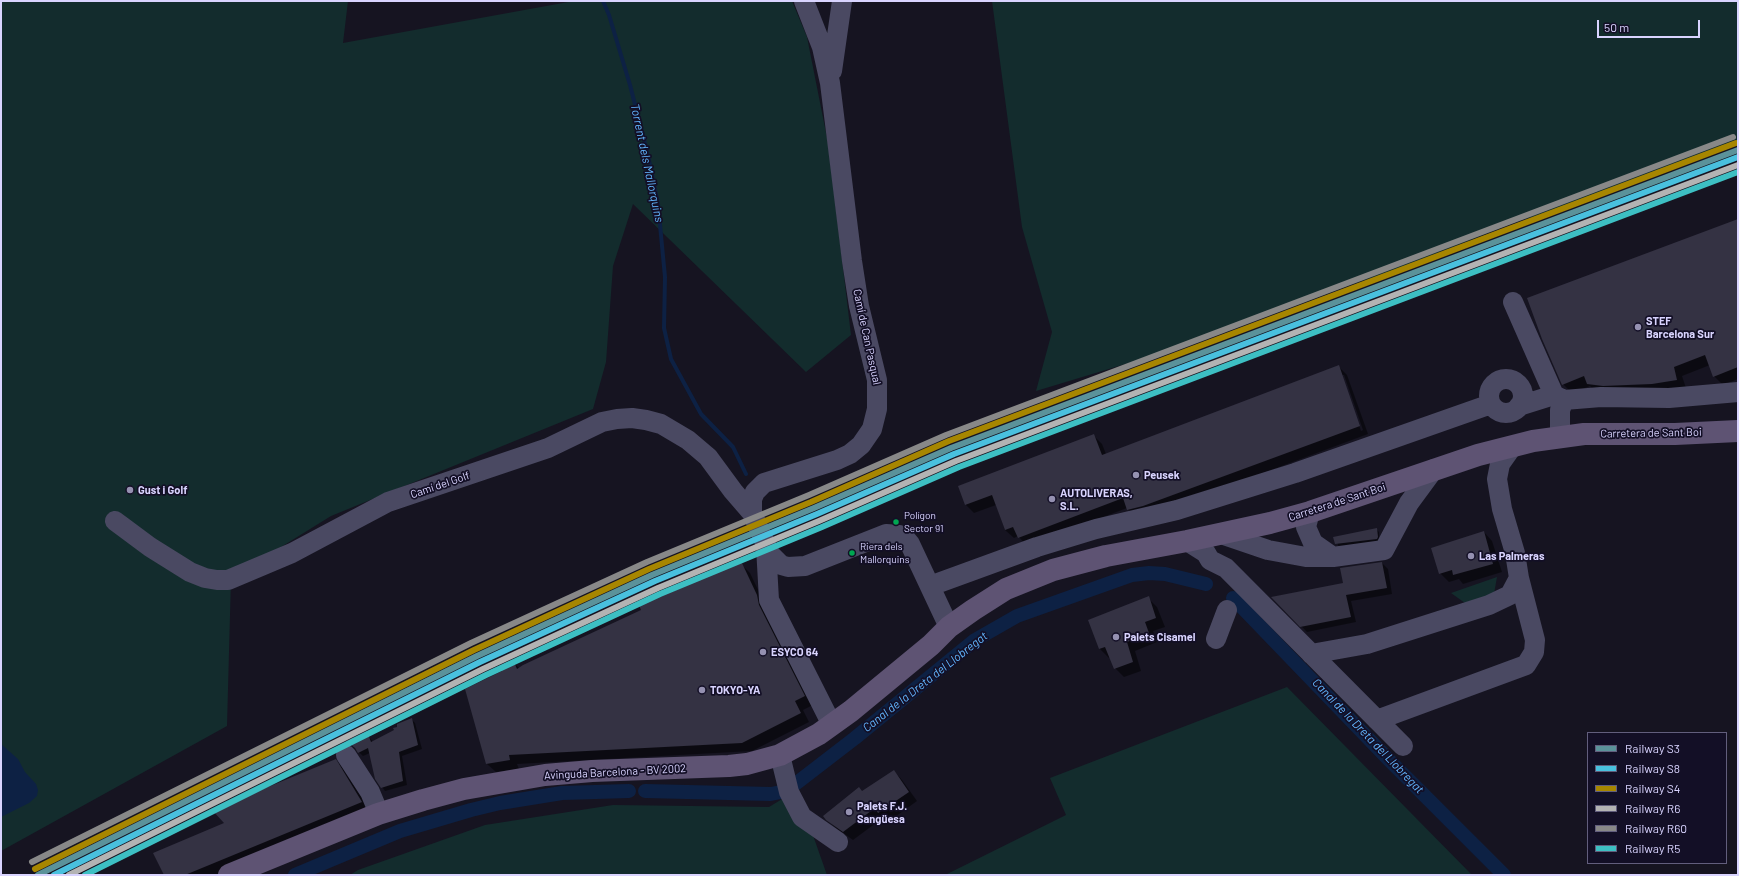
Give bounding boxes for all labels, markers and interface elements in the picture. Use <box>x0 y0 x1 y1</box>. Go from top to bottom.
scale bar <box>1599 12 1702 38</box>
text: 50 m <box>1604 20 1629 34</box>
water label: Torrent dels Mallorquins <box>627 102 667 224</box>
street label: Camí de Can Pasqual <box>850 288 884 386</box>
place label: STEF Barcelona Sur <box>1646 314 1714 340</box>
marker: STEF Barcelona Sur <box>1633 322 1643 332</box>
street label: Carretera de Sant Boi <box>1600 426 1702 440</box>
place label: Peusek <box>1144 468 1180 482</box>
street label: Camí del Golf <box>409 469 471 501</box>
marker: Peusek <box>1131 470 1141 480</box>
street label: Carretera de Sant Boi <box>1287 480 1387 524</box>
place label: Gust i Golf <box>138 483 187 497</box>
marker: Gust i Golf <box>125 485 135 495</box>
place label: AUTOLIVERAS, S.L. <box>1060 486 1133 512</box>
marker: AUTOLIVERAS, S.L. <box>1047 494 1057 504</box>
place label: Polígon Sector 91 <box>904 510 943 534</box>
marker: Polígon Sector 91 <box>891 517 901 527</box>
place label: Riera dels Mallorquins <box>860 541 909 564</box>
marker: Riera dels Mallorquins <box>847 548 857 558</box>
place label: Las Palmeras <box>1479 549 1544 563</box>
marker: Las Palmeras <box>1466 551 1476 561</box>
water label: Canal de la Dreta del Llobregat <box>860 629 990 735</box>
place label: Palets Cisamel <box>1124 630 1195 644</box>
marker: Palets Cisamel <box>1111 632 1121 642</box>
place label: ESYCO 64 <box>771 645 818 659</box>
marker: ESYCO 64 <box>758 647 768 657</box>
water label: Canal de la Dreta del Llobregat <box>1309 676 1427 796</box>
place label: TOKYO-YA <box>710 683 760 697</box>
marker: TOKYO-YA <box>697 685 707 695</box>
legend <box>1587 732 1727 864</box>
text: Railway S3 <box>1625 741 1680 755</box>
text: Railway S8 <box>1625 761 1680 775</box>
street label: Avinguda Barcelona - BV 2002 <box>544 762 686 782</box>
text: Railway S4 <box>1625 781 1680 795</box>
place label: Palets F.J. Sangüesa <box>857 799 907 825</box>
text: Railway R6 <box>1625 801 1680 815</box>
marker: Palets F.J. Sangüesa <box>844 807 854 817</box>
text: Railway R60 <box>1625 821 1687 835</box>
text: Railway R5 <box>1625 841 1680 855</box>

